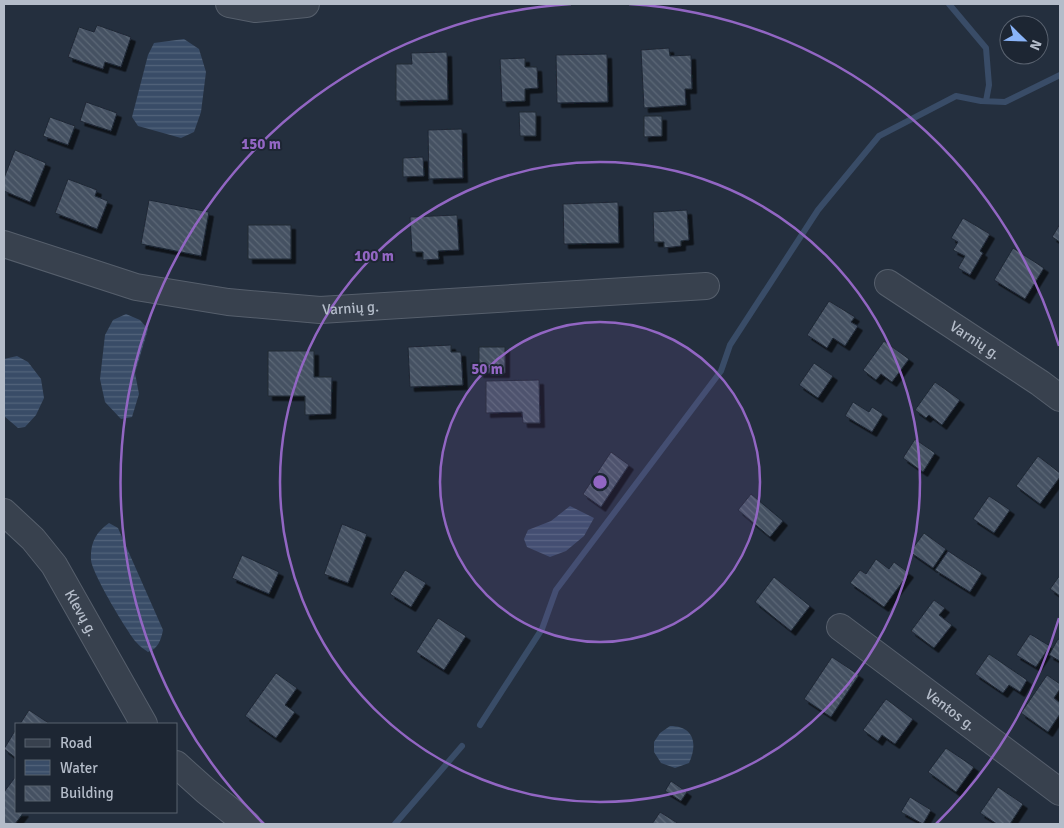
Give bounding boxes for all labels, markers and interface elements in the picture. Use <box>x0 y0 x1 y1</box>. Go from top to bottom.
north arrow <box>999 15 1049 65</box>
text: N <box>1026 37 1045 53</box>
text: 150 m <box>241 135 281 153</box>
text: 100 m <box>354 247 394 265</box>
street label: Varnių g. <box>322 297 380 319</box>
street label: Varnių g. <box>946 317 1004 363</box>
text: 50 m <box>471 360 503 378</box>
centre of rings <box>591 473 609 491</box>
street label: Klevų g. <box>61 586 101 639</box>
street label: Ventos g. <box>922 685 979 735</box>
legend <box>15 723 178 813</box>
text: Road <box>60 734 92 752</box>
text: Water <box>60 759 98 777</box>
text: Building <box>60 784 114 802</box>

